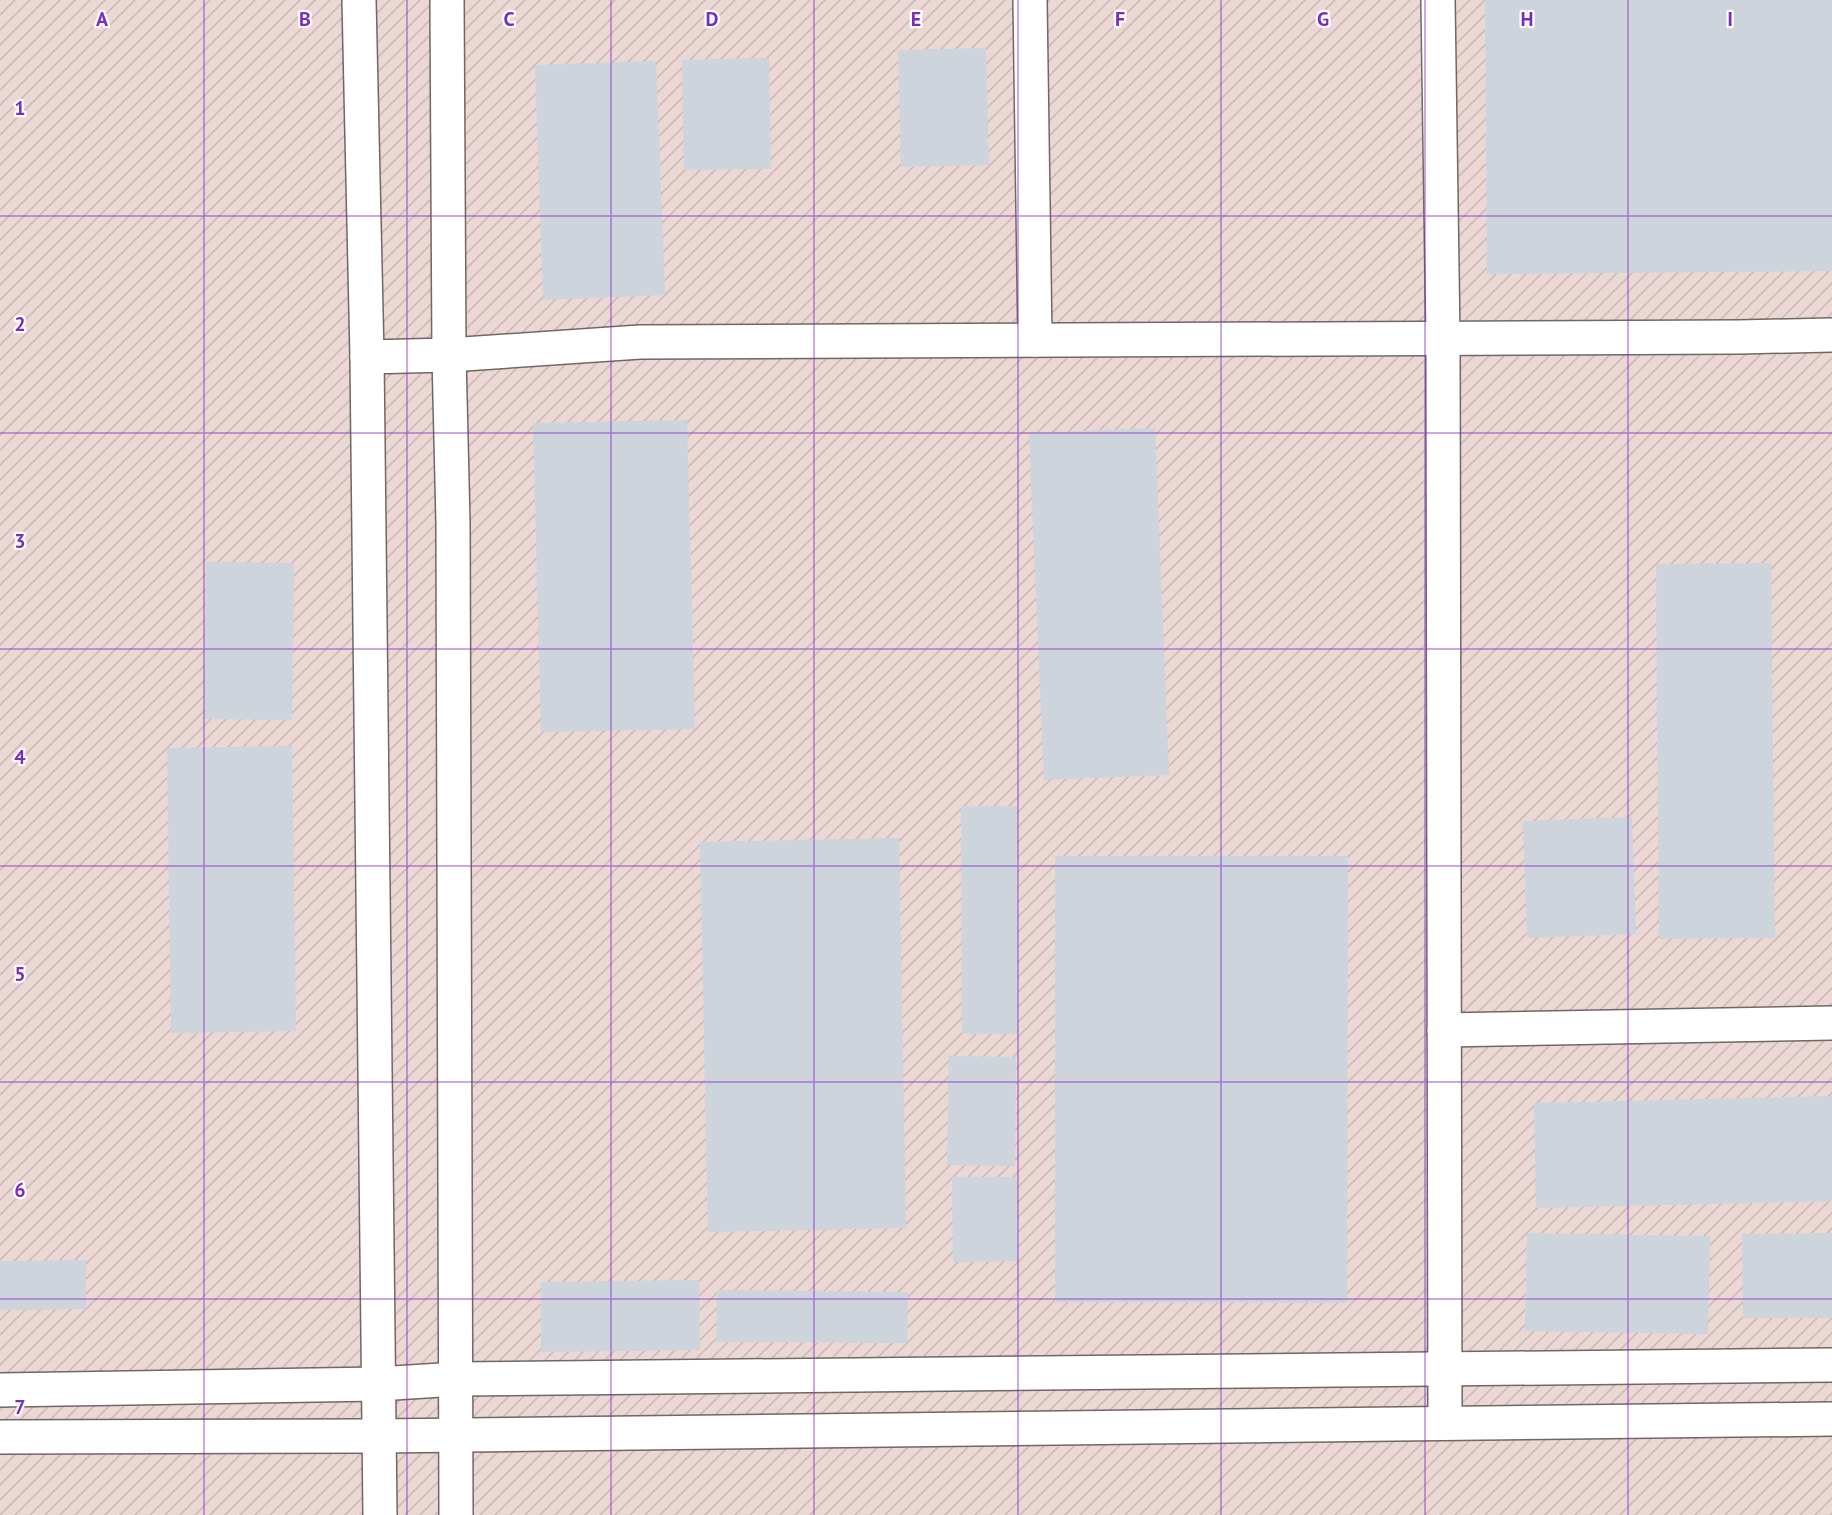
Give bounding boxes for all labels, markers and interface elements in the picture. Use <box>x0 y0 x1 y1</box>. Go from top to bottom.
text: A <box>96 6 109 32</box>
text: B <box>299 6 311 32</box>
text: C <box>503 6 515 32</box>
text: D <box>706 6 719 32</box>
text: E <box>911 6 921 32</box>
text: F <box>1115 6 1125 32</box>
text: G <box>1317 6 1329 32</box>
text: H <box>1520 6 1534 32</box>
text: I <box>1727 6 1733 32</box>
text: 1 <box>14 95 26 121</box>
text: 2 <box>14 311 26 337</box>
text: 3 <box>14 528 26 554</box>
text: 4 <box>14 744 26 770</box>
text: 5 <box>14 961 26 987</box>
text: 6 <box>14 1177 26 1203</box>
text: 7 <box>14 1394 26 1420</box>

